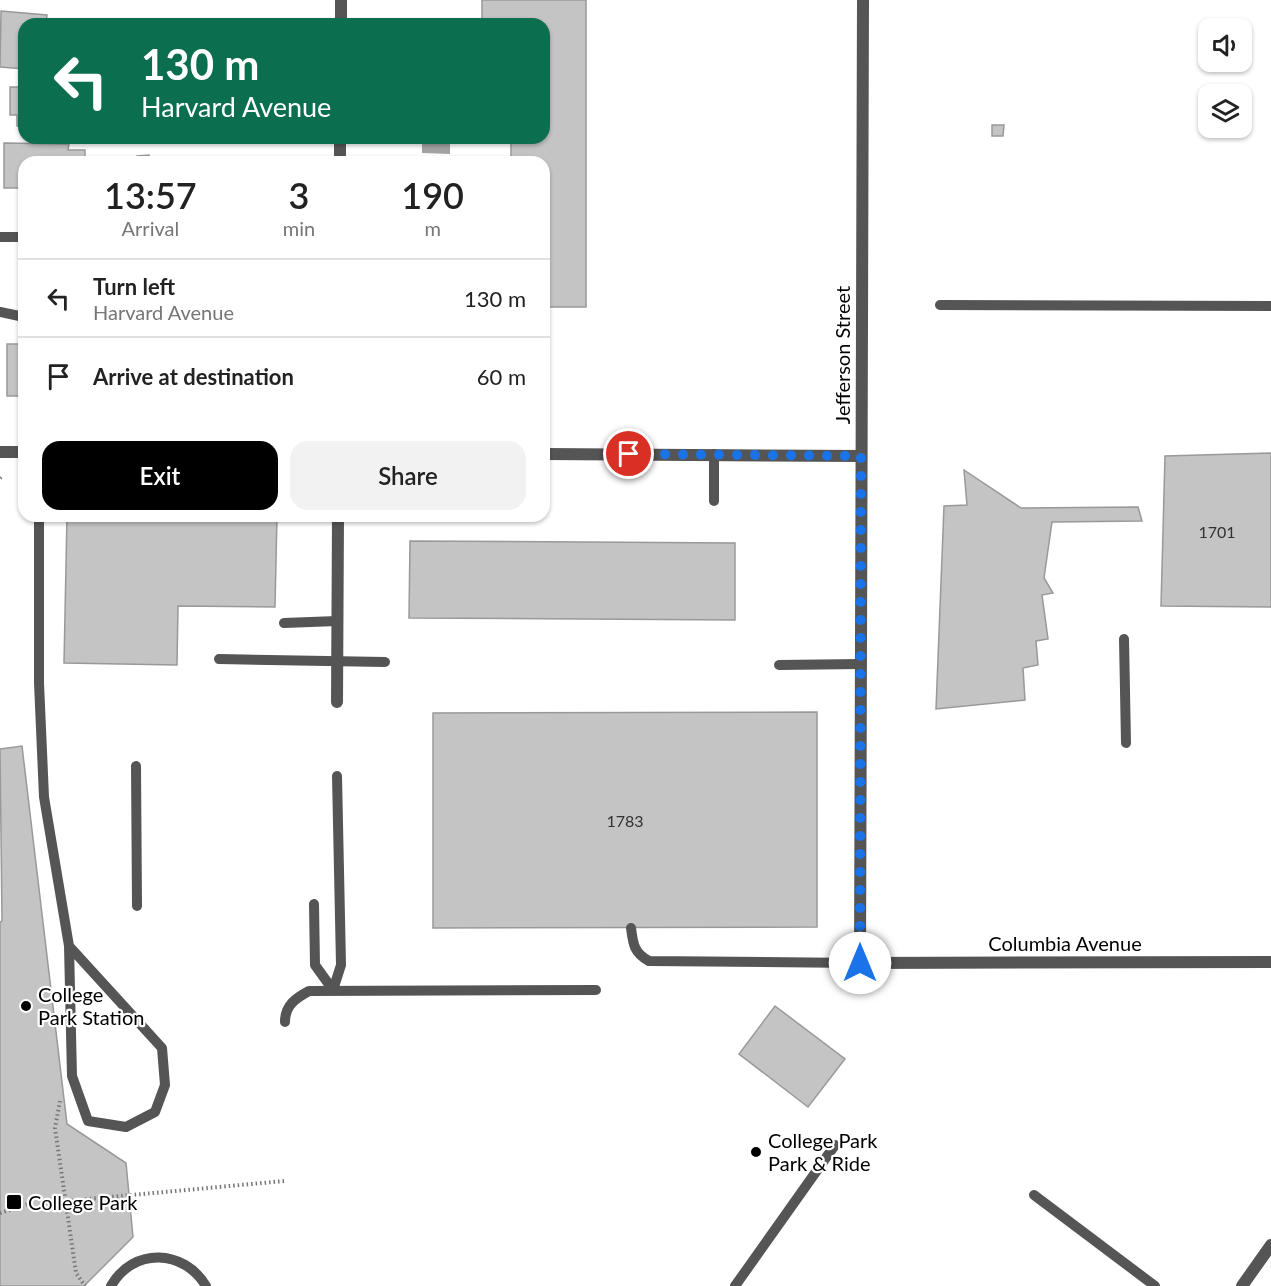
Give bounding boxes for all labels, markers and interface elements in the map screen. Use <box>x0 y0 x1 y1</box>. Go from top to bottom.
map controls <box>1198 18 1252 138</box>
button: sound <box>1198 18 1252 72</box>
text: 130 m <box>141 39 259 89</box>
icon: left <box>42 42 120 120</box>
button: layers <box>1198 84 1252 138</box>
text: Harvard Avenue <box>141 90 331 123</box>
text: 13:57 <box>104 173 197 217</box>
text: 3 <box>289 173 309 217</box>
text: 190 <box>401 173 464 217</box>
text: Arrival <box>122 216 179 240</box>
text: min <box>283 216 315 240</box>
text: m <box>424 216 441 240</box>
text: Turn left <box>93 273 175 300</box>
icon: left <box>42 282 75 315</box>
text: 130 m <box>464 285 526 312</box>
street label: Jefferson Street <box>830 286 854 424</box>
text: Harvard Avenue <box>93 300 234 324</box>
icon: arrive <box>42 360 75 393</box>
text: Arrive at destination <box>93 363 294 390</box>
text: 60 m <box>477 363 526 390</box>
pin <box>603 428 654 479</box>
icon: arrive <box>612 437 645 470</box>
button: Exit <box>42 441 278 510</box>
button: Share <box>290 441 526 510</box>
house number: 1701 <box>1198 522 1236 541</box>
house number: 1783 <box>606 811 644 830</box>
position arrow <box>828 931 892 995</box>
street label: Columbia Avenue <box>988 931 1142 955</box>
place label: College Park Station <box>38 982 144 1029</box>
marker: College Park Station <box>19 999 33 1013</box>
place label: College Park Park & Ride <box>768 1128 878 1175</box>
marker: College Park Park & Ride <box>749 1145 763 1159</box>
place label: College Park <box>28 1190 138 1214</box>
marker: College Park <box>5 1193 23 1211</box>

